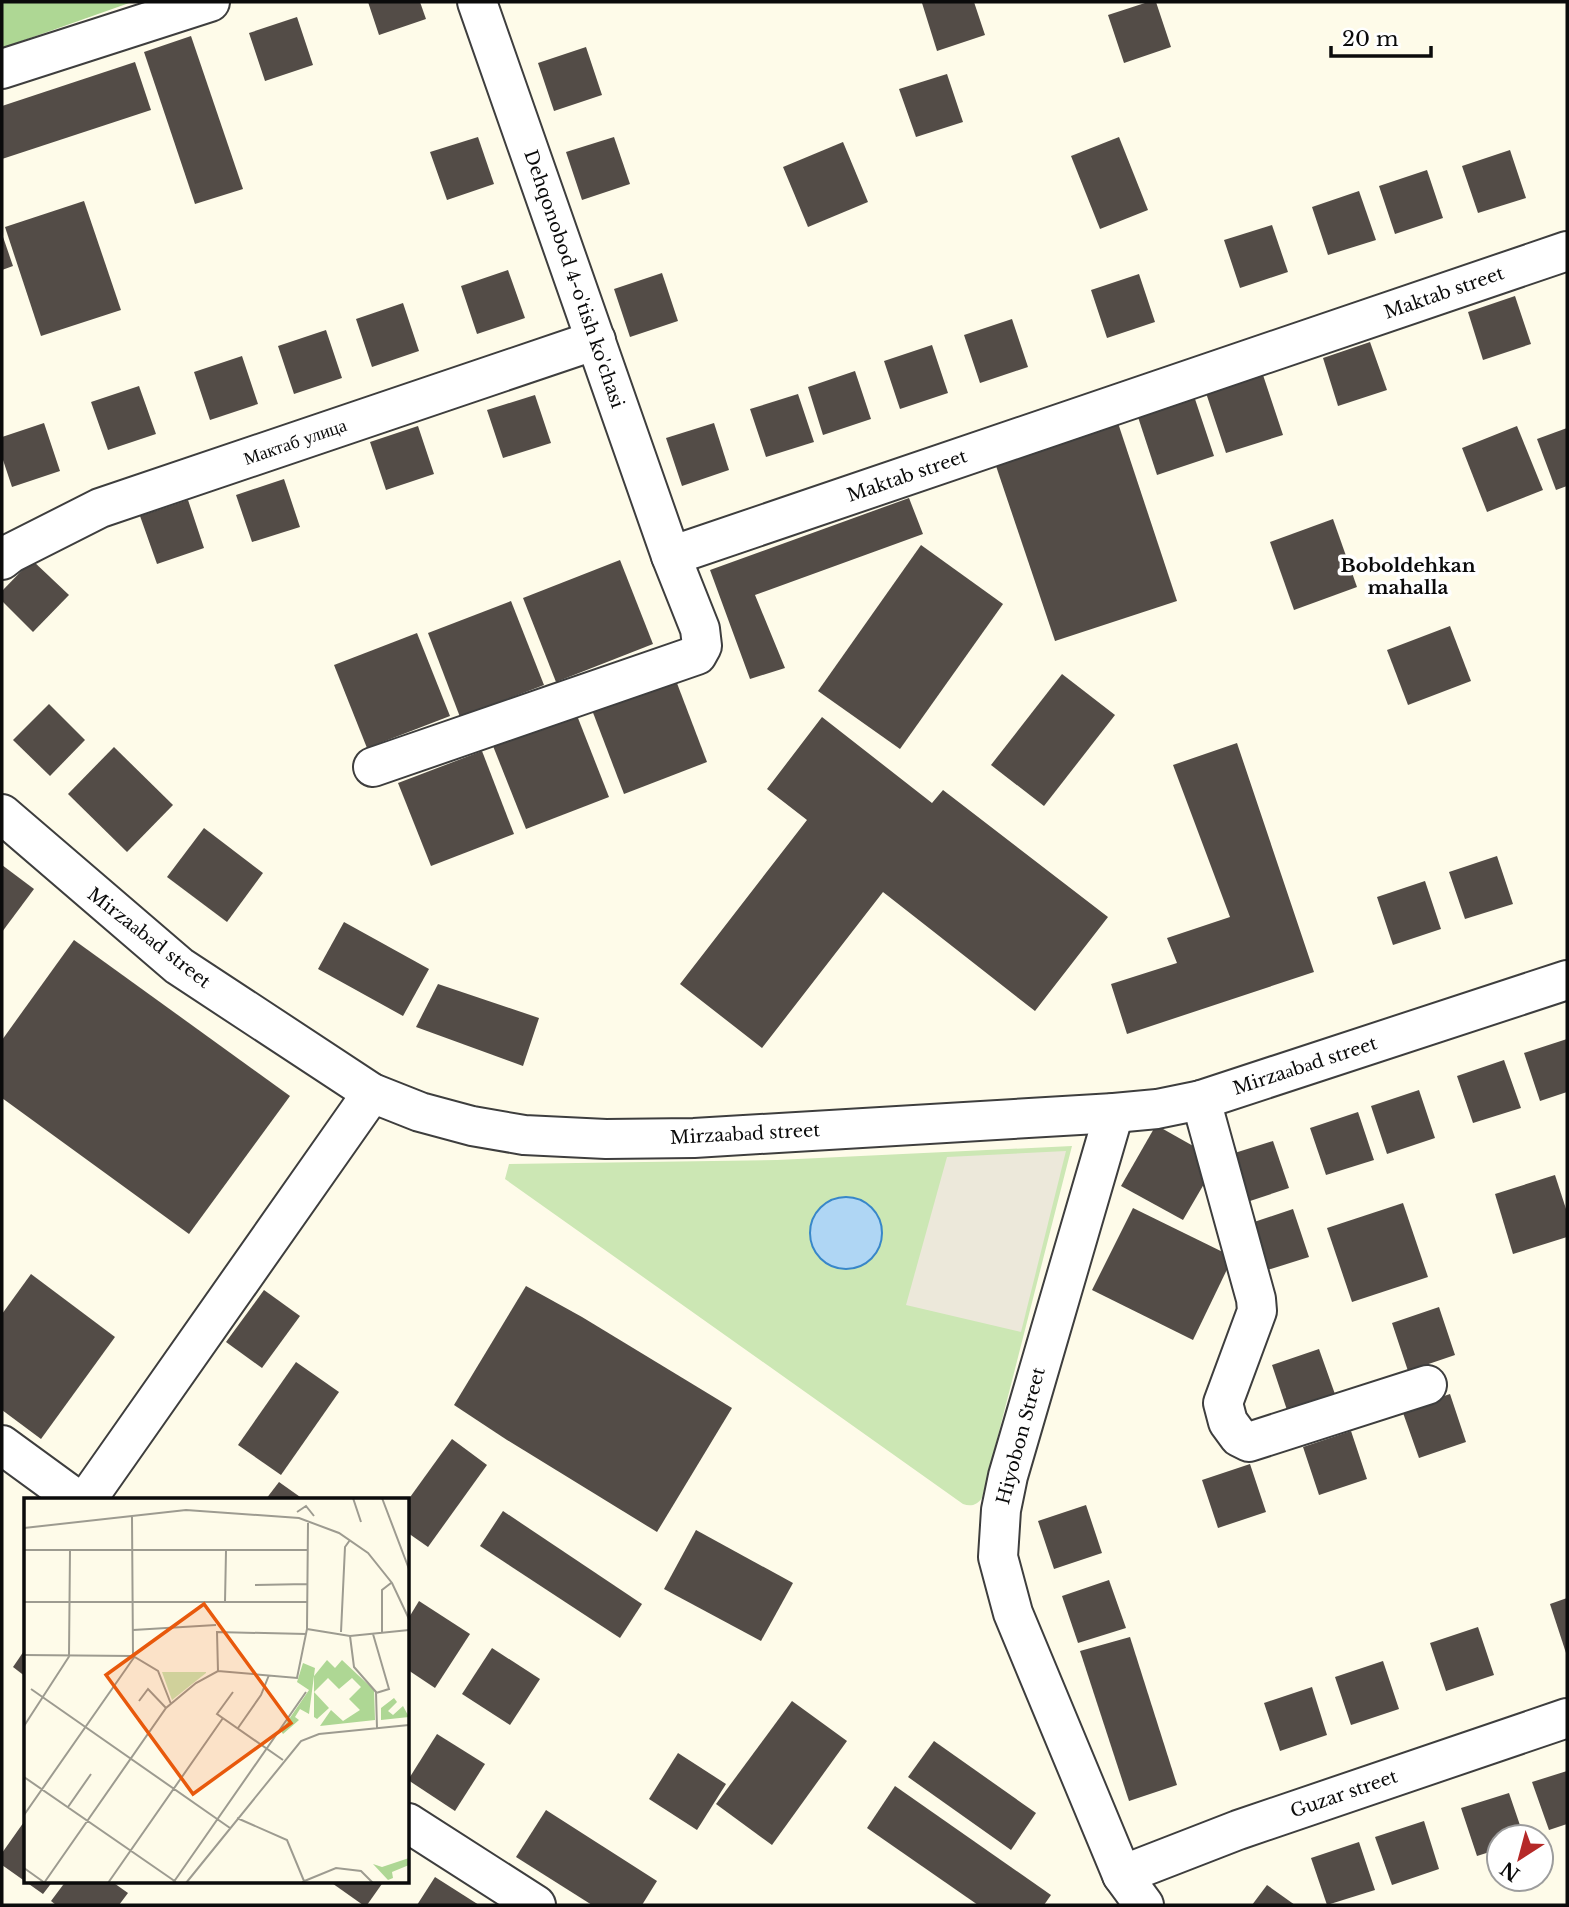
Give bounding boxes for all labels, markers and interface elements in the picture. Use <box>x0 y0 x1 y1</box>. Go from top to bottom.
scale bar <box>1331 14 1431 58</box>
text: 20 m <box>1342 26 1399 52</box>
street label: Dehqonobod 4-o'tish ko'chasi <box>519 147 629 411</box>
street label: Maktab street <box>1381 262 1507 324</box>
street label: Мактаб улица <box>241 414 349 470</box>
street label: Maktab street <box>844 445 970 507</box>
district label: Boboldehkan mahalla <box>1341 554 1476 599</box>
street label: Mirzaаbаd street <box>83 883 215 993</box>
street label: Mirzaаbаd street <box>1230 1032 1380 1100</box>
street label: Mirzaаbаd street <box>669 1119 821 1149</box>
street label: Hiyobon Street <box>992 1365 1050 1507</box>
inset map <box>24 1498 410 1882</box>
street label: Guzar street <box>1288 1765 1401 1823</box>
north arrow <box>1485 1823 1555 1893</box>
text: N <box>1496 1857 1524 1886</box>

